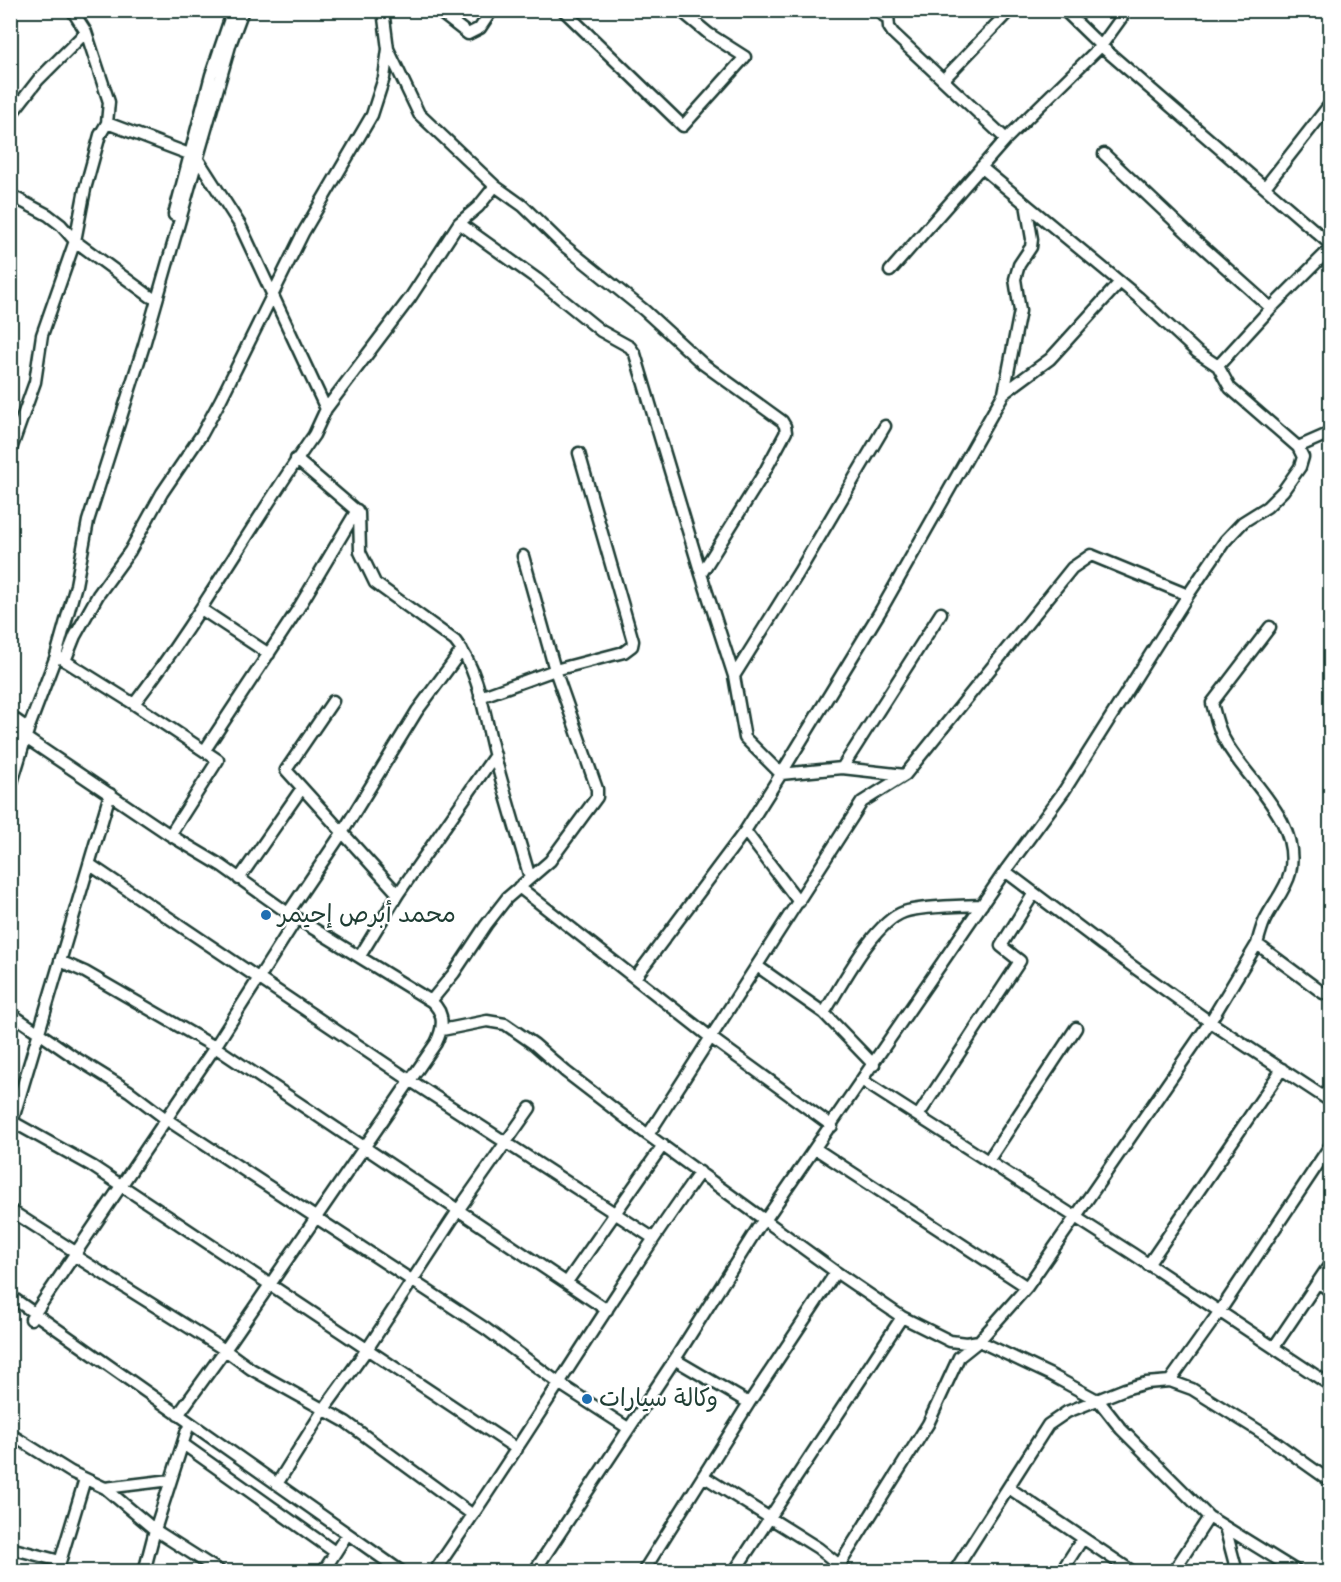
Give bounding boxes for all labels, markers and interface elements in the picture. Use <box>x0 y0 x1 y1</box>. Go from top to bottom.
place label: محمد أبرص إحيمر <box>276 899 456 931</box>
marker: محمد أبرص إحيمر <box>259 908 273 922</box>
place label: وكالة سيارات <box>599 1384 718 1415</box>
marker: وكالة سيارات <box>580 1392 594 1406</box>

